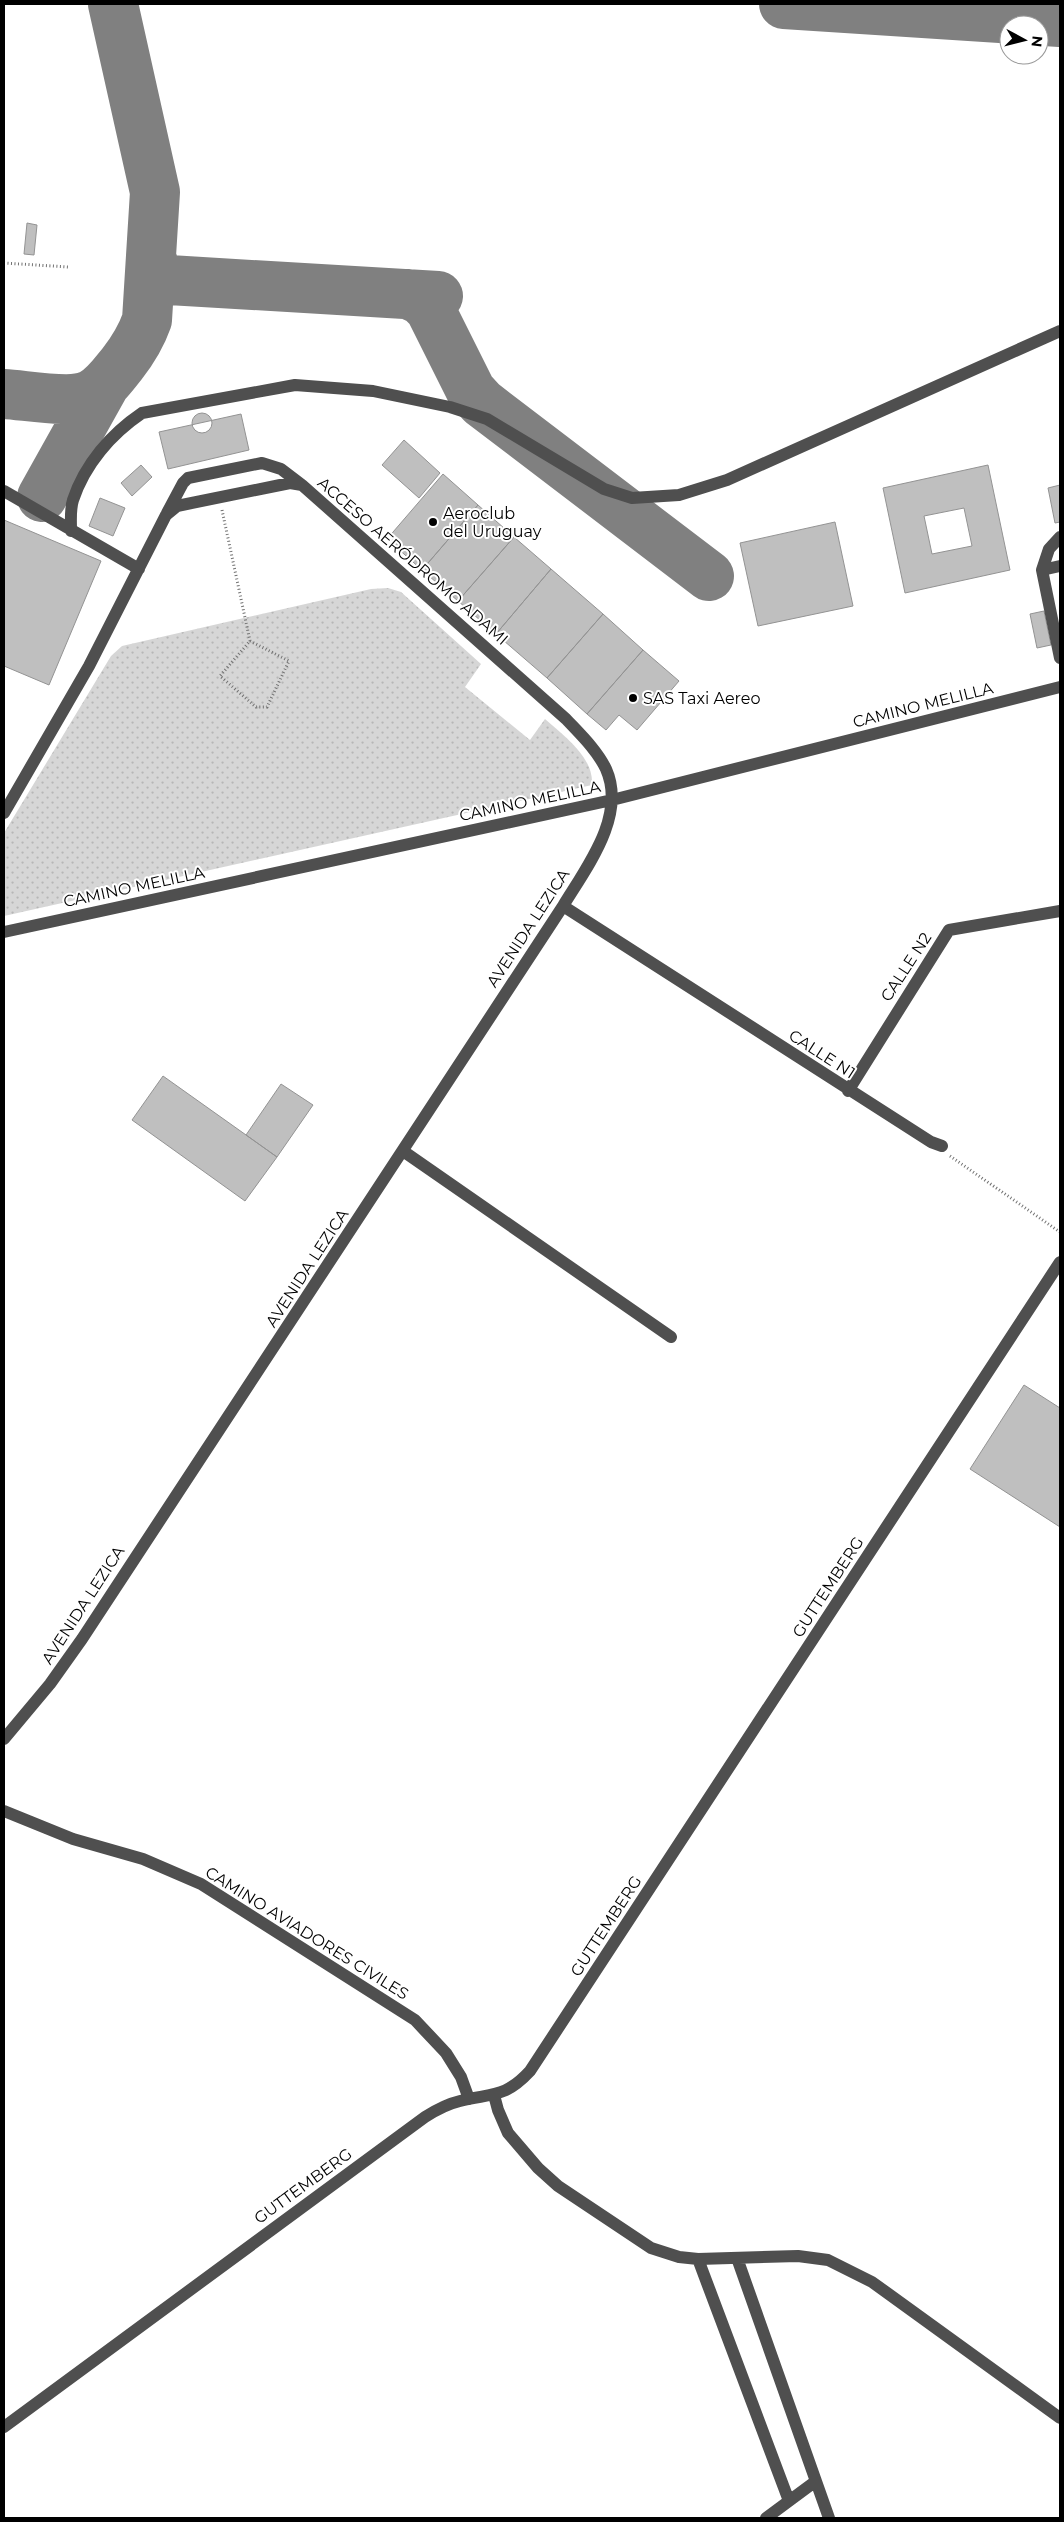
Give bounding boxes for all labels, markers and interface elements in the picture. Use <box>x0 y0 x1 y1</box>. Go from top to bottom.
north arrow <box>999 15 1049 65</box>
text: N <box>1027 35 1047 48</box>
street label: ACCESO AERÓDROMO ADAMI <box>314 473 512 649</box>
place label: Aeroclub del Uruguay <box>443 504 542 541</box>
marker: Aeroclub del Uruguay <box>427 516 439 528</box>
street label: CAMINO MELILLA <box>851 678 996 732</box>
place label: SAS Taxi Aereo <box>643 689 761 708</box>
marker: SAS Taxi Aereo <box>627 692 639 704</box>
street label: CAMINO MELILLA <box>458 777 603 825</box>
street label: CAMINO MELILLA <box>62 863 207 911</box>
street label: AVENIDA LEZICA <box>483 865 574 991</box>
street label: CALLE N2 <box>877 929 935 1005</box>
street label: CALLE N1 <box>785 1026 859 1082</box>
street label: AVENIDA LEZICA <box>262 1205 353 1331</box>
street label: GUTTEMBERG <box>788 1533 868 1641</box>
street label: AVENIDA LEZICA <box>38 1542 129 1668</box>
street label: CAMINO AVIADORES CIVILES <box>202 1862 412 2004</box>
street label: GUTTEMBERG <box>566 1872 646 1980</box>
street label: GUTTEMBERG <box>250 2144 356 2228</box>

